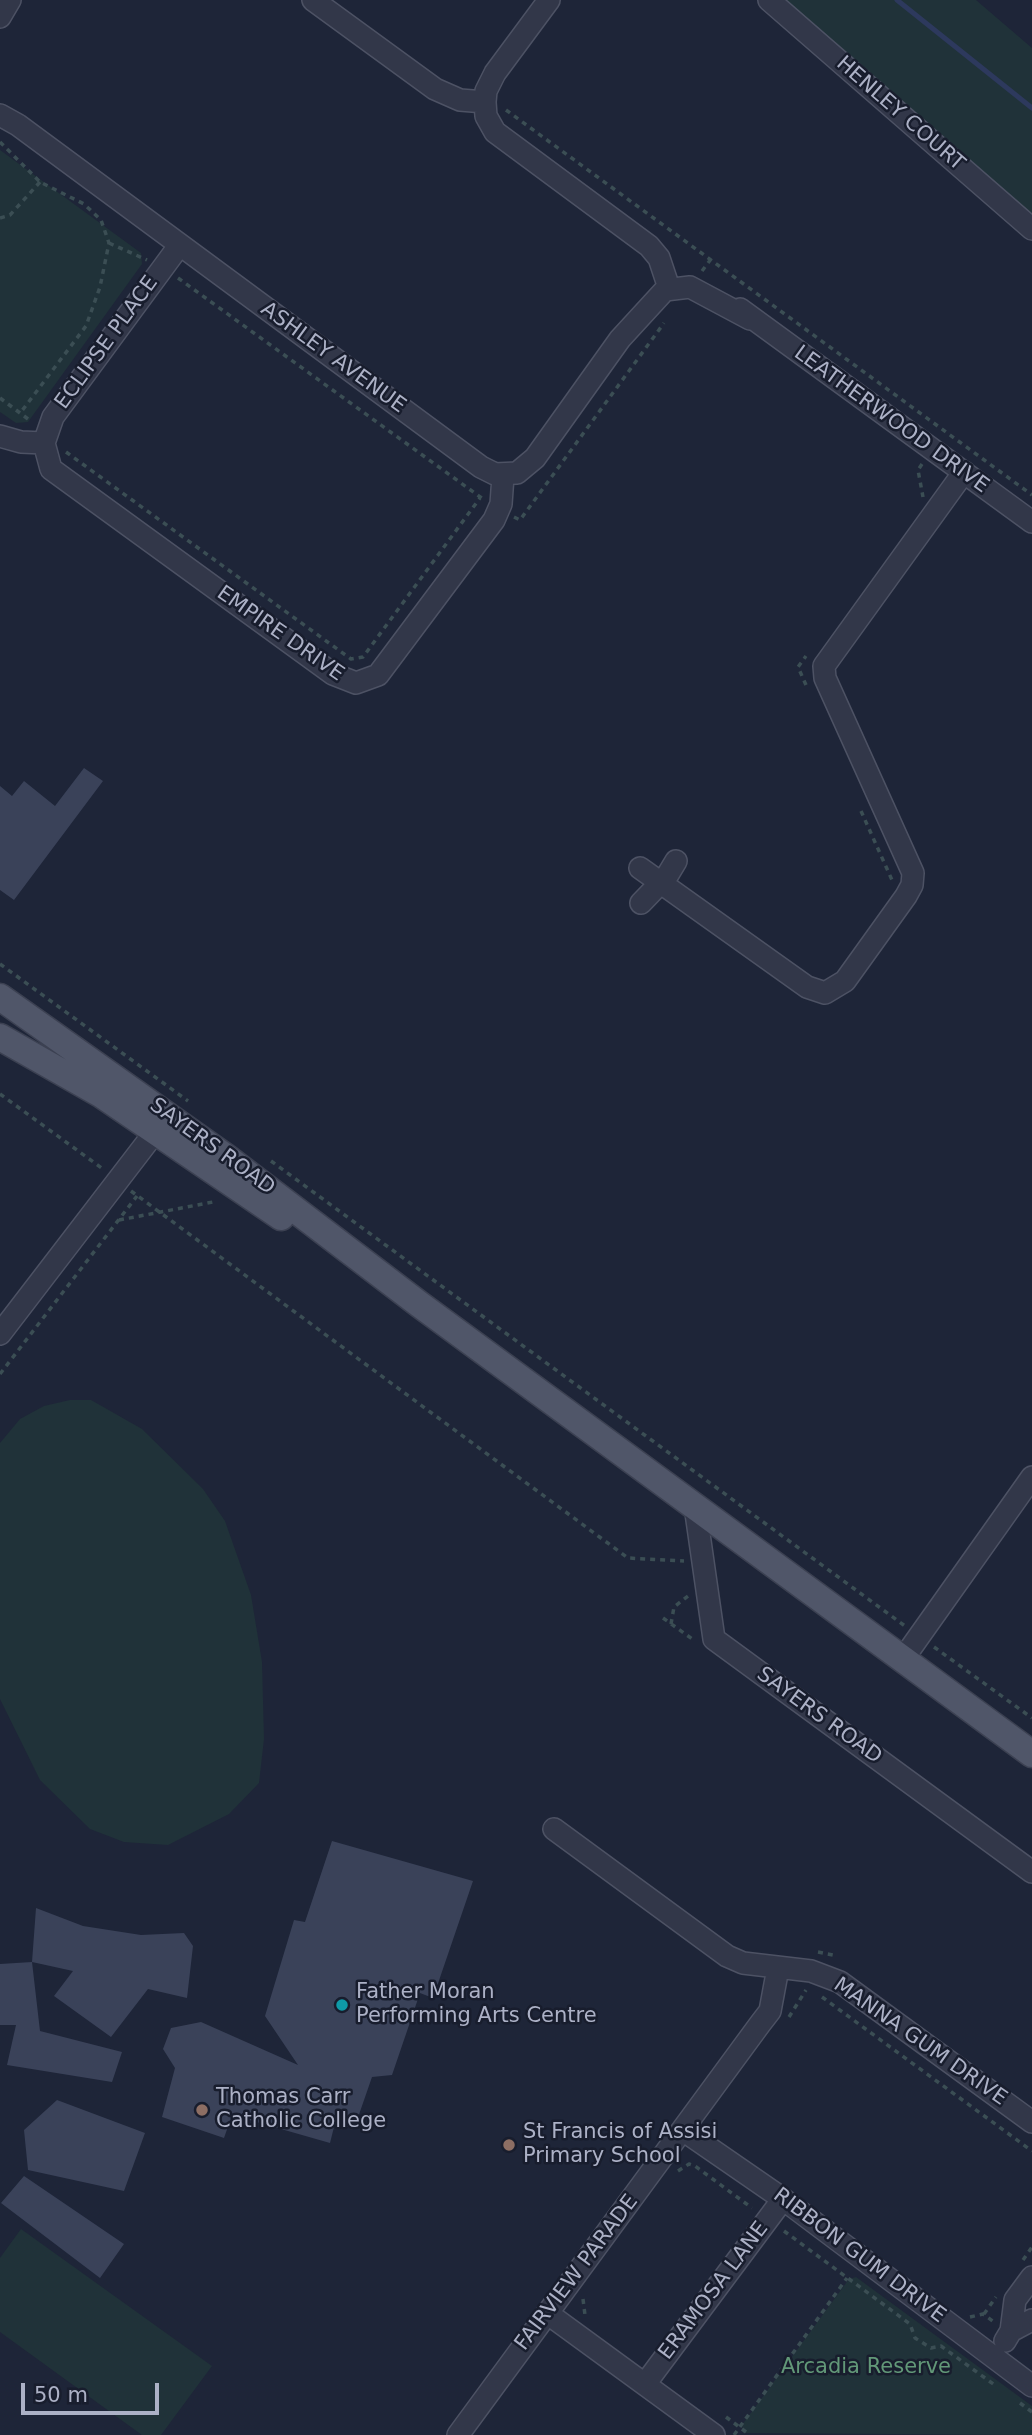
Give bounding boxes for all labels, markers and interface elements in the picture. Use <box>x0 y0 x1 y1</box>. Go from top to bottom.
street label: HENLEY COURT <box>831 51 969 177</box>
street label: ECLIPSE PLACE <box>50 271 164 415</box>
street label: ASHLEY AVENUE <box>256 297 410 419</box>
street label: LEATHERWOOD DRIVE <box>789 341 993 499</box>
street label: EMPIRE DRIVE <box>212 581 348 687</box>
street label: SAYERS ROAD <box>145 1093 279 1201</box>
street label: SAYERS ROAD <box>752 1662 886 1770</box>
street label: MANNA GUM DRIVE <box>828 1973 1012 2111</box>
place label: Father Moran Performing Arts Centre <box>356 1980 597 2030</box>
marker: Father Moran Performing Arts Centre <box>334 1997 350 2013</box>
place label: Thomas Carr Catholic College <box>216 2085 386 2135</box>
marker: Thomas Carr Catholic College <box>194 2102 210 2118</box>
place label: St Francis of Assisi Primary School <box>523 2120 717 2170</box>
marker: St Francis of Assisi Primary School <box>501 2137 517 2153</box>
street label: RIBBON GUM DRIVE <box>768 2183 950 2329</box>
street label: FAIRVIEW PARADE <box>510 2190 644 2356</box>
street label: ERAMOSA LANE <box>654 2217 774 2365</box>
park label: Arcadia Reserve <box>781 2355 951 2381</box>
scale bar <box>24 2368 163 2412</box>
text: 50 m <box>34 2383 88 2407</box>

